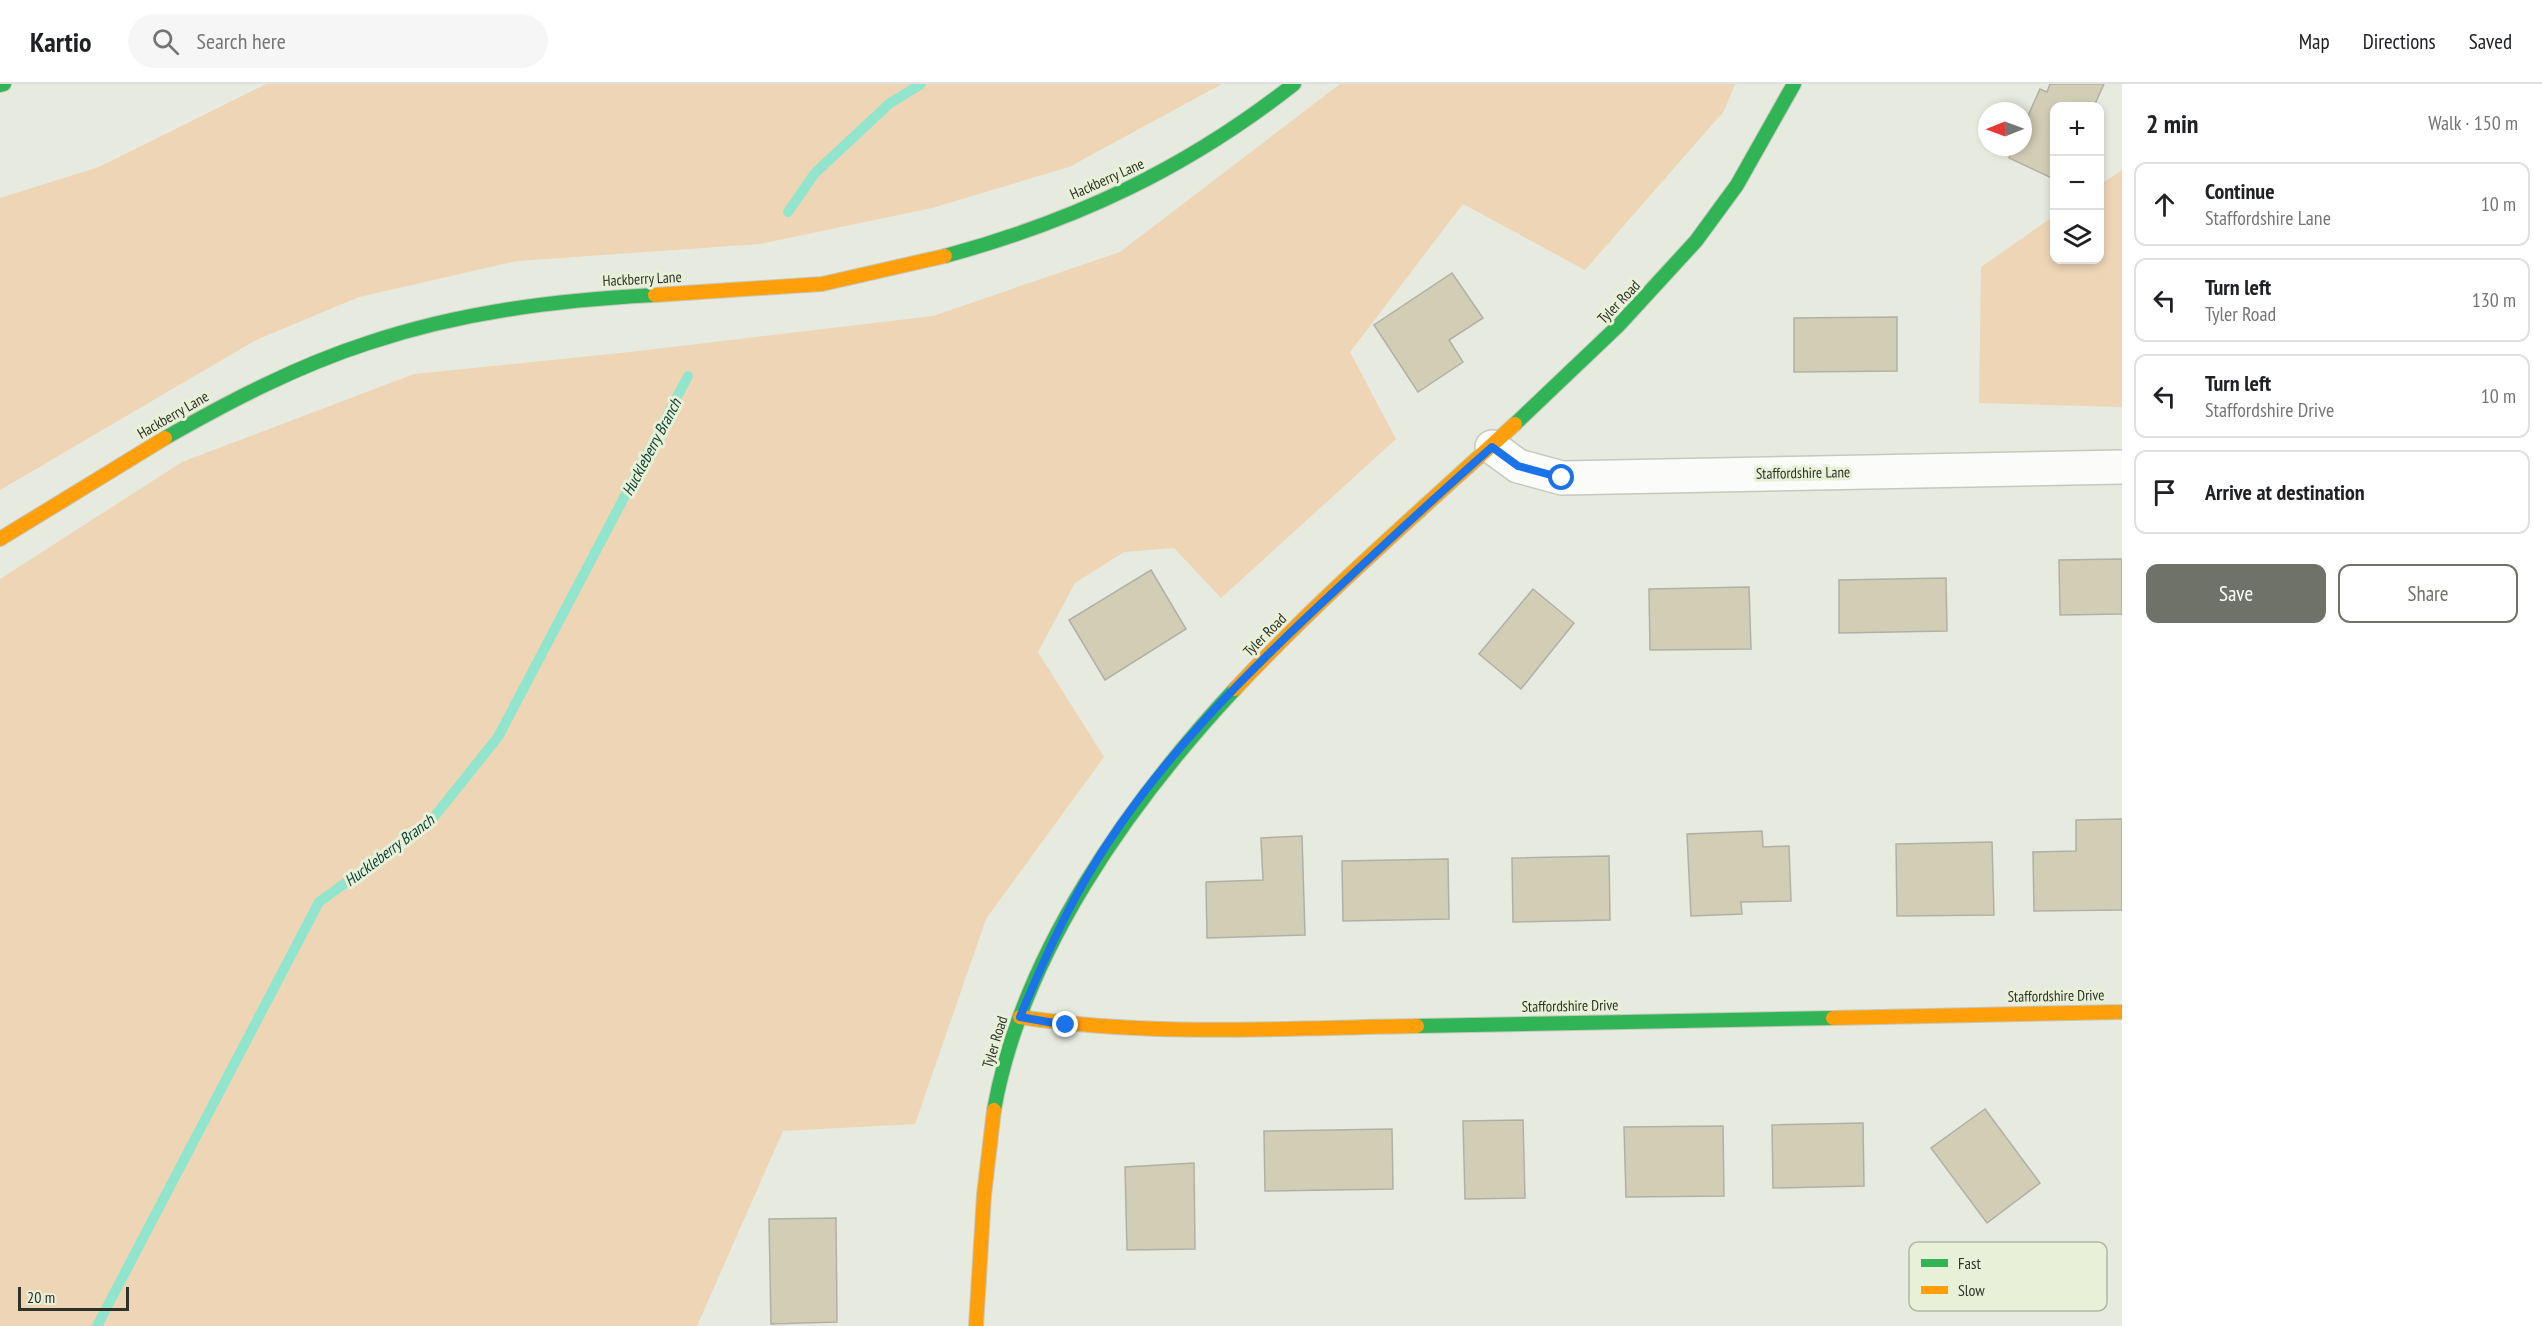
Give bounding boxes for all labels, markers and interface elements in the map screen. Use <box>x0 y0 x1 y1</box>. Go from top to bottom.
search box <box>128 14 548 68</box>
text: Kartio <box>30 23 92 60</box>
icon: search <box>149 25 182 58</box>
text: Search here <box>197 27 286 55</box>
text: Map <box>2299 28 2330 55</box>
text: Directions <box>2363 28 2436 55</box>
text: Saved <box>2469 28 2512 55</box>
north arrow <box>1978 102 2032 156</box>
map controls <box>2050 102 2104 264</box>
button: + <box>2050 102 2104 156</box>
text: 2 min <box>2146 107 2199 140</box>
text: Walk · 150 m <box>2428 110 2518 136</box>
street label: Hackberry Lane <box>1067 154 1147 203</box>
button: − <box>2050 156 2104 210</box>
text: Continue <box>2205 177 2275 205</box>
icon: ahead <box>2148 188 2181 221</box>
text: 10 m <box>2481 191 2516 217</box>
text: Staffordshire Lane <box>2205 205 2331 231</box>
button: layers <box>2050 210 2104 264</box>
street label: Hackberry Lane <box>602 267 682 290</box>
text: Turn left <box>2205 273 2271 301</box>
street label: Tyler Road <box>1593 276 1644 327</box>
icon: left <box>2148 284 2181 317</box>
text: 130 m <box>2472 287 2516 313</box>
text: Tyler Road <box>2205 301 2276 327</box>
text: Turn left <box>2205 369 2271 397</box>
icon: left <box>2148 380 2181 413</box>
text: 10 m <box>2481 383 2516 409</box>
street label: Hackberry Lane <box>134 387 212 443</box>
water label: Huckleberry Branch <box>617 394 685 499</box>
text: Staffordshire Drive <box>2205 397 2334 423</box>
street label: Staffordshire Lane <box>1756 462 1850 483</box>
route start <box>1548 464 1574 490</box>
icon: arrive <box>2148 476 2181 509</box>
text: Arrive at destination <box>2205 478 2365 506</box>
button: Save <box>2146 564 2326 623</box>
button: Share <box>2338 564 2518 623</box>
street label: Tyler Road <box>1239 609 1290 660</box>
water label: Huckleberry Branch <box>340 809 439 890</box>
street label: Staffordshire Drive <box>2007 985 2105 1006</box>
street label: Staffordshire Drive <box>1521 995 1619 1016</box>
route end <box>1052 1011 1078 1037</box>
street label: Tyler Road <box>978 1014 1011 1070</box>
legend <box>1909 1242 2107 1311</box>
text: Fast <box>1958 1253 1981 1273</box>
text: Slow <box>1958 1280 1985 1300</box>
scale bar <box>18 1284 129 1312</box>
text: 20 m <box>27 1287 55 1307</box>

